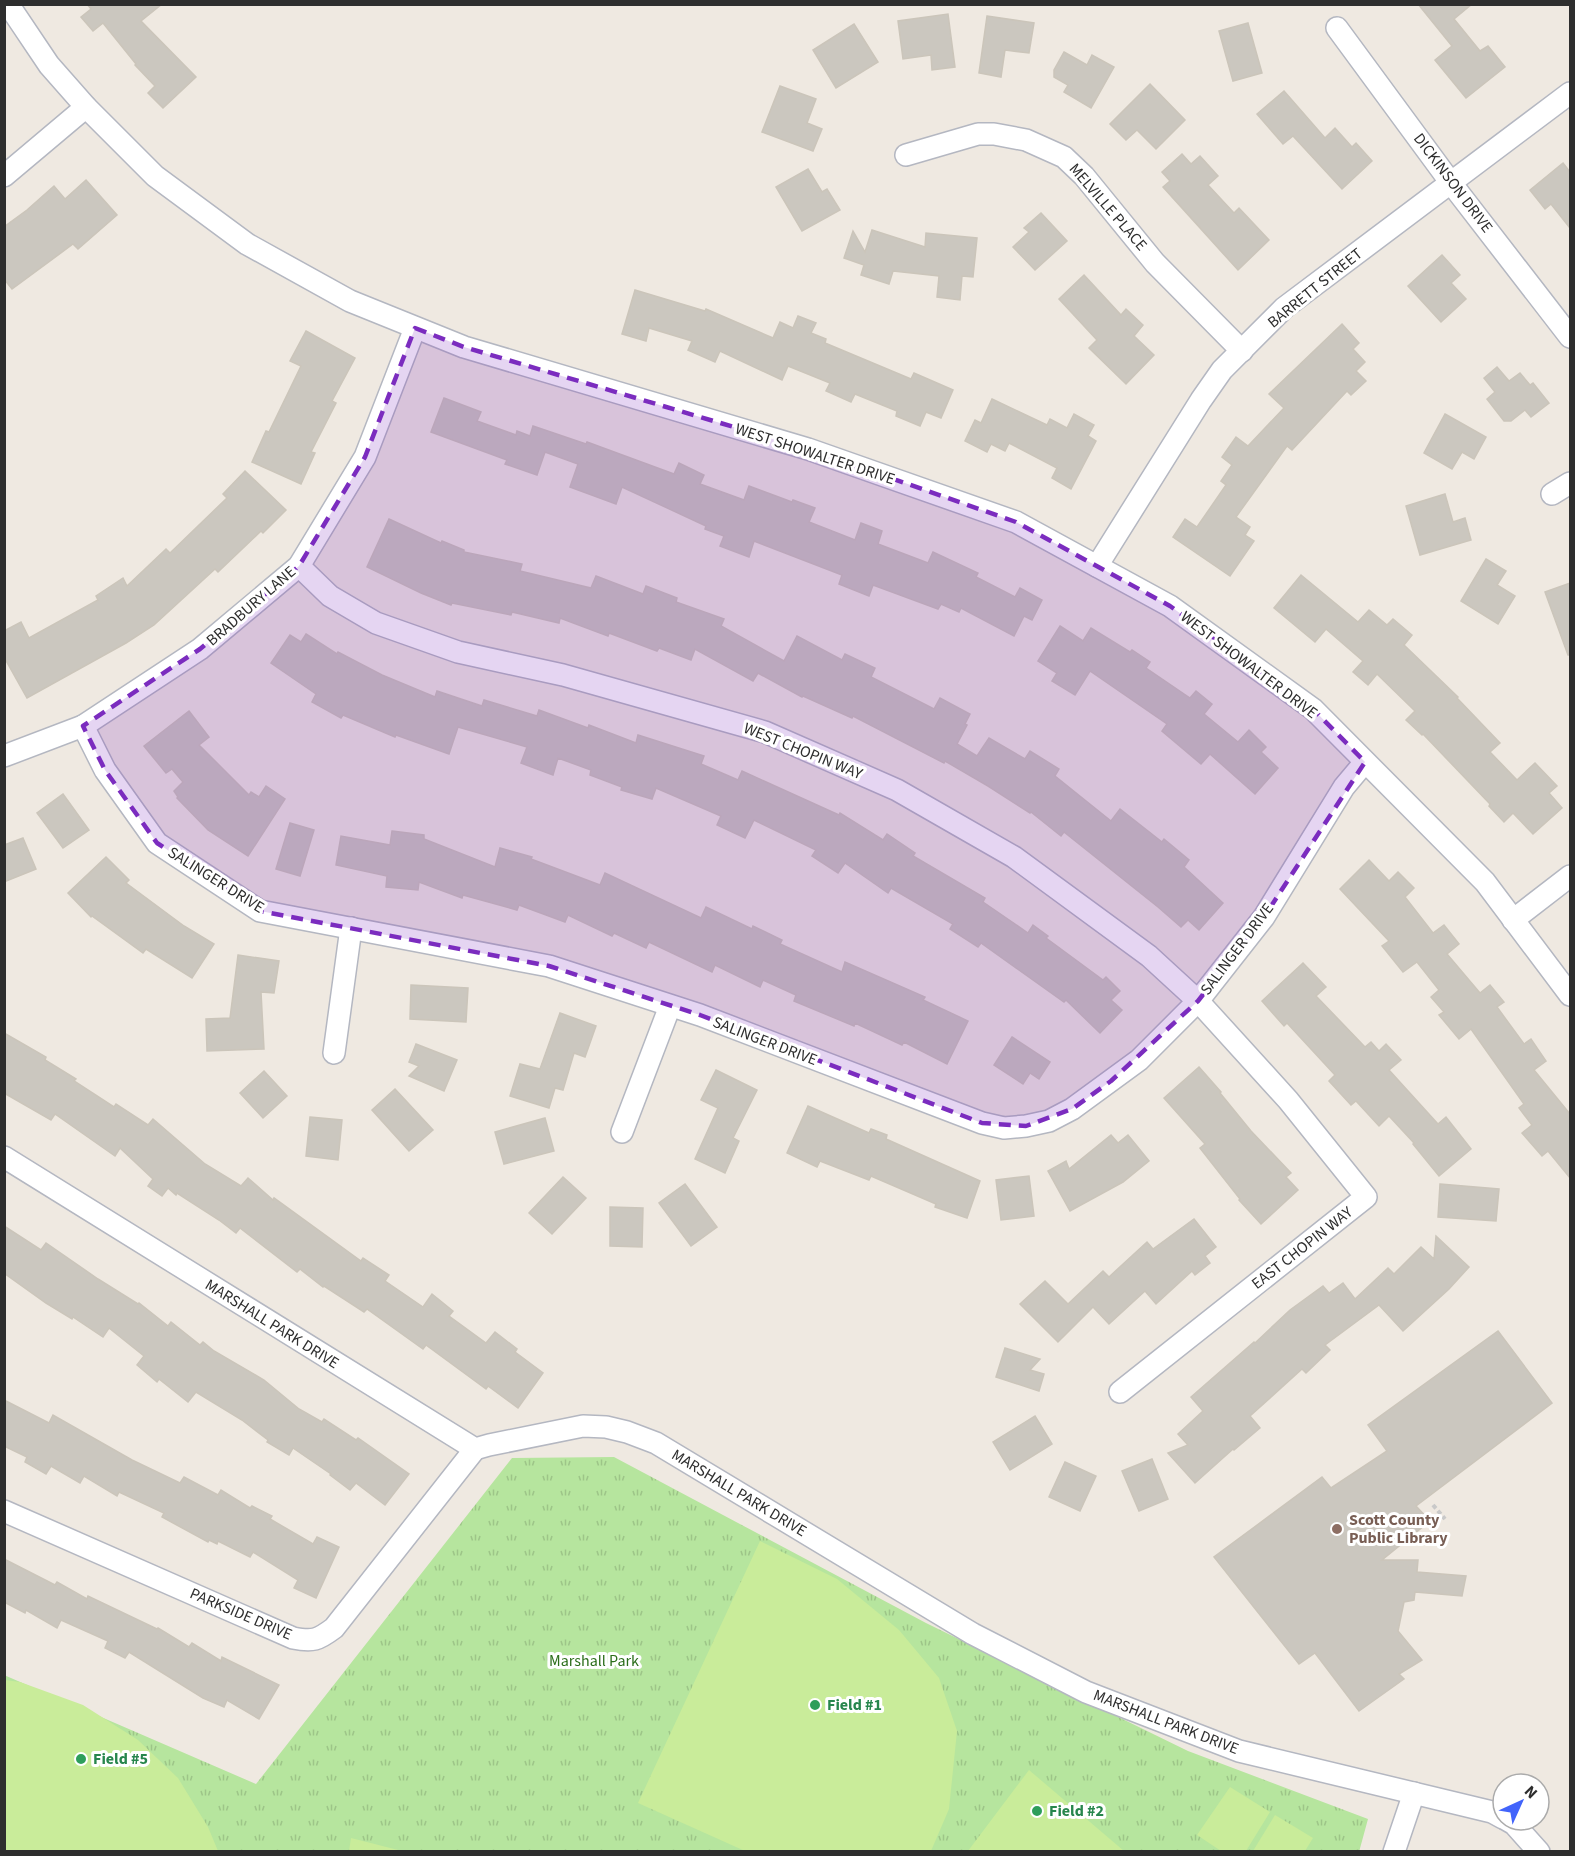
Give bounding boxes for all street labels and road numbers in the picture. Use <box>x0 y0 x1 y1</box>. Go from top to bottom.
street label: DICKINSON DRIVE <box>1408 129 1498 237</box>
street label: MELVILLE PLACE <box>1064 159 1152 255</box>
street label: BARRETT STREET <box>1263 243 1367 333</box>
street label: WEST SHOWALTER DRIVE <box>732 418 898 490</box>
street label: BRADBURY LANE <box>202 561 300 651</box>
street label: WEST SHOWALTER DRIVE <box>1176 606 1322 724</box>
street label: WEST CHOPIN WAY <box>740 717 866 785</box>
street label: SALINGER DRIVE <box>164 842 268 918</box>
street label: SALINGER DRIVE <box>1195 898 1279 1000</box>
street label: SALINGER DRIVE <box>710 1011 820 1071</box>
street label: EAST CHOPIN WAY <box>1247 1201 1357 1294</box>
street label: MARSHALL PARK DRIVE <box>201 1274 343 1374</box>
street label: MARSHALL PARK DRIVE <box>667 1444 811 1542</box>
street label: PARKSIDE DRIVE <box>186 1583 296 1645</box>
street label: MARSHALL PARK DRIVE <box>1090 1684 1242 1760</box>

